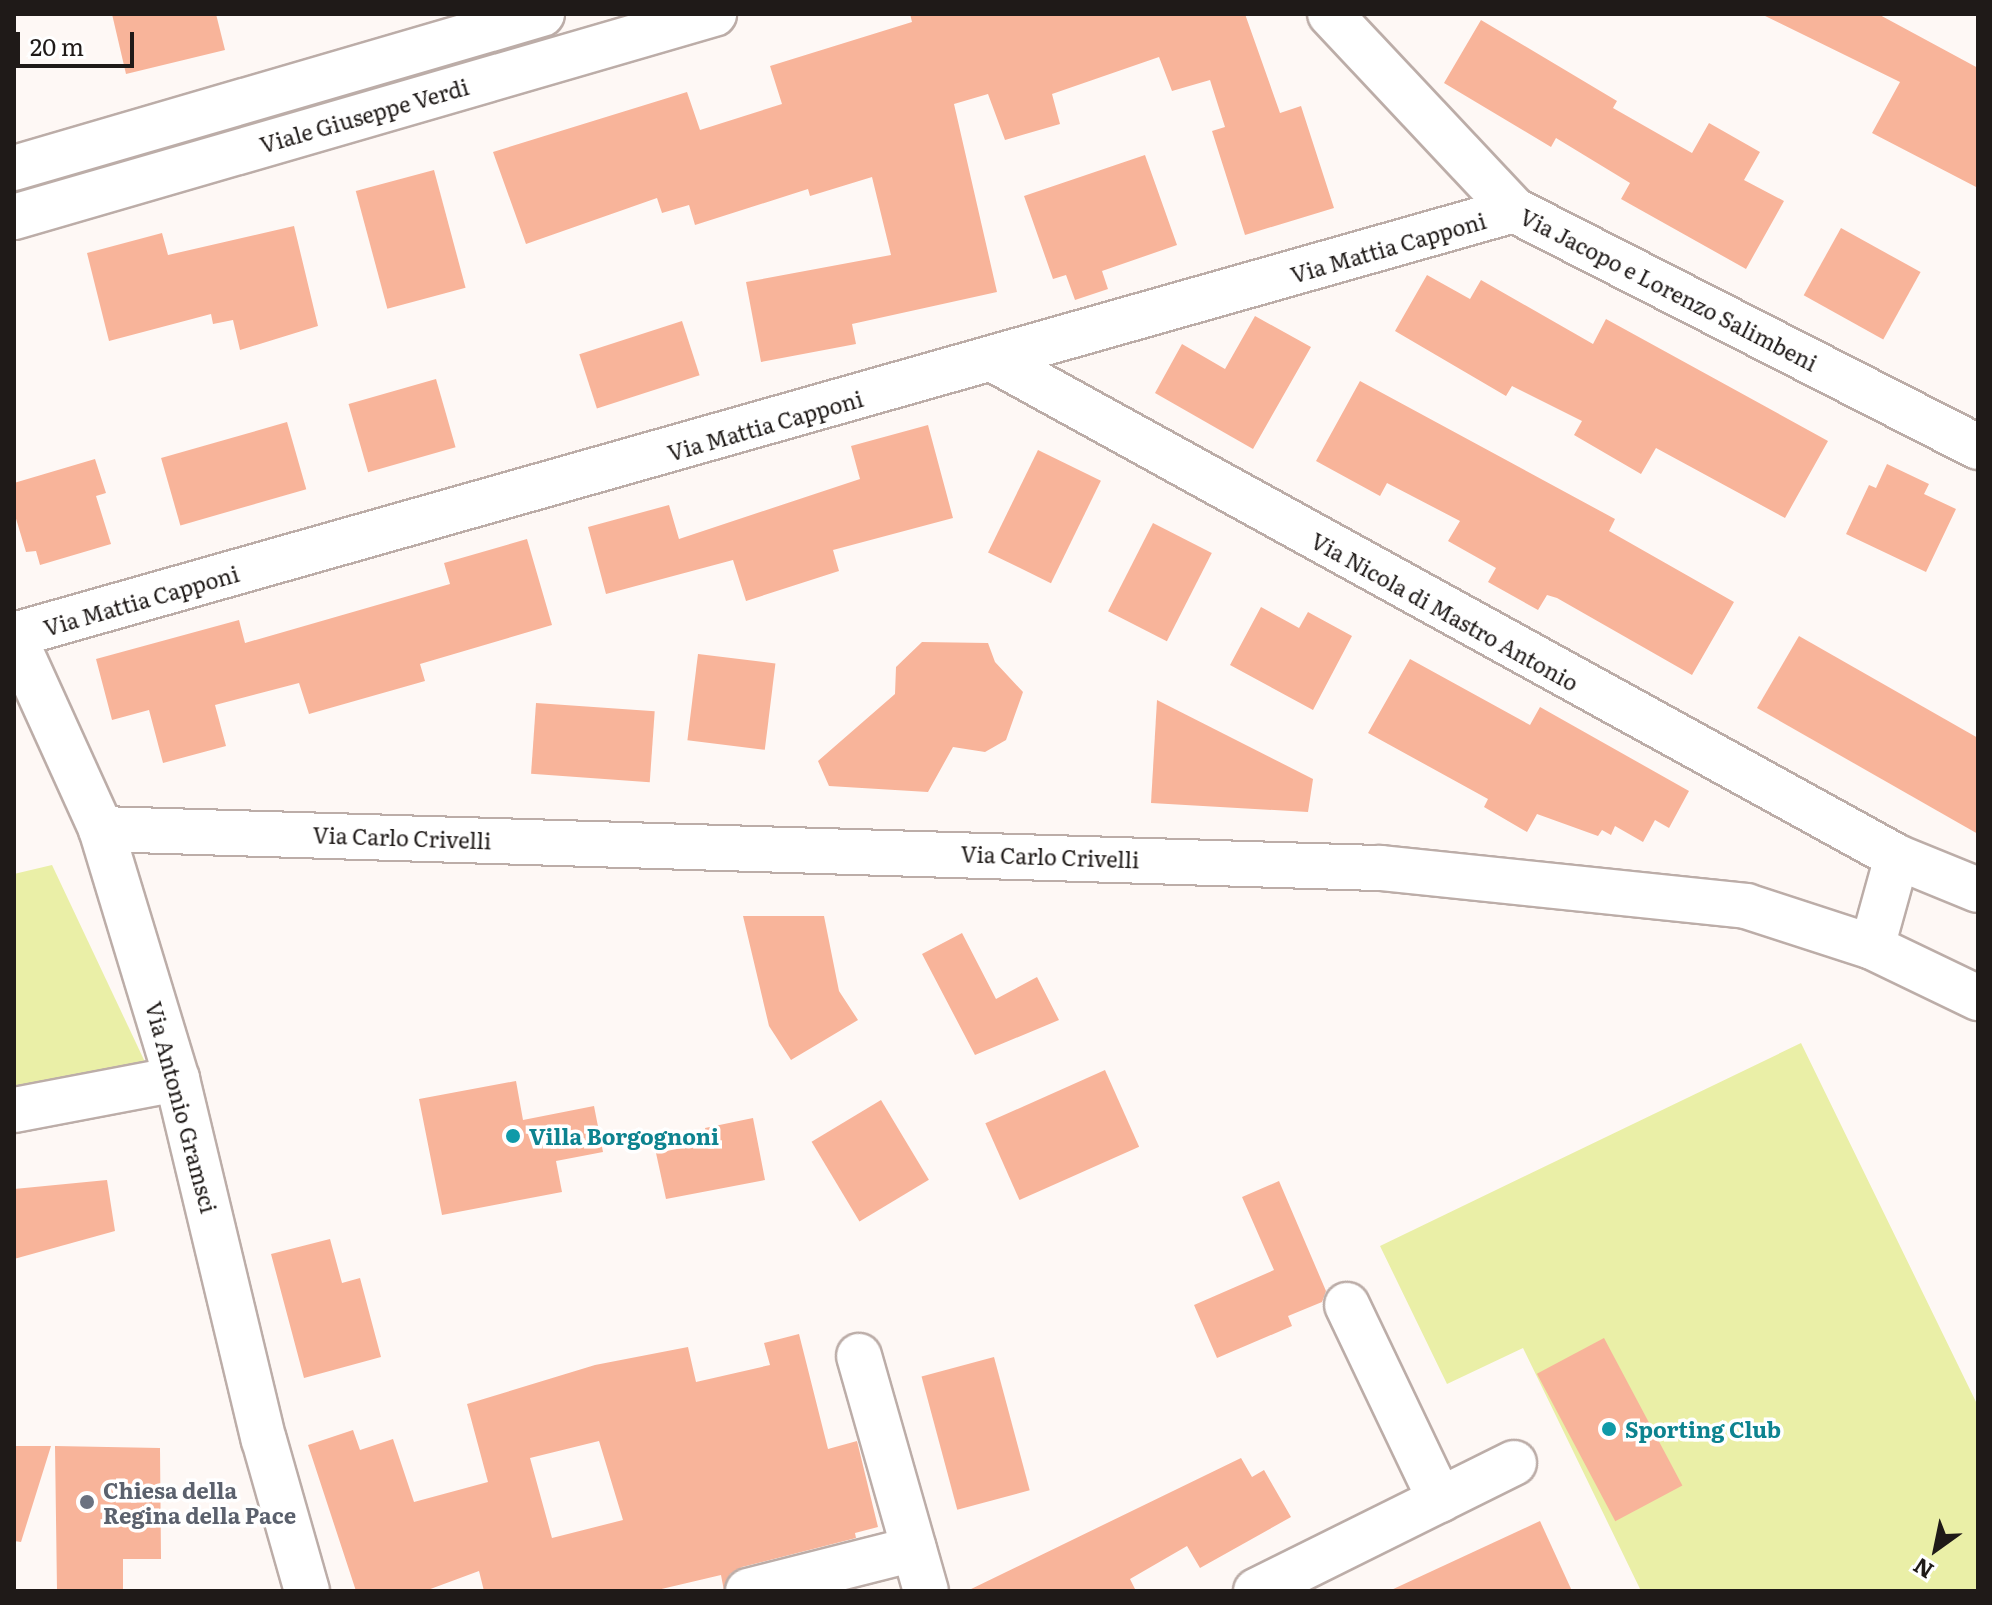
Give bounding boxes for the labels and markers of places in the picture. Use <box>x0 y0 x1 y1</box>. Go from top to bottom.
place label: Villa Borgognoni <box>529 1123 719 1149</box>
marker: Villa Borgognoni <box>504 1127 522 1145</box>
place label: Sporting Club <box>1625 1416 1781 1442</box>
marker: Sporting Club <box>1600 1420 1618 1438</box>
place label: Chiesa della Regina della Pace <box>103 1476 296 1528</box>
marker: Chiesa della Regina della Pace <box>78 1493 96 1511</box>

